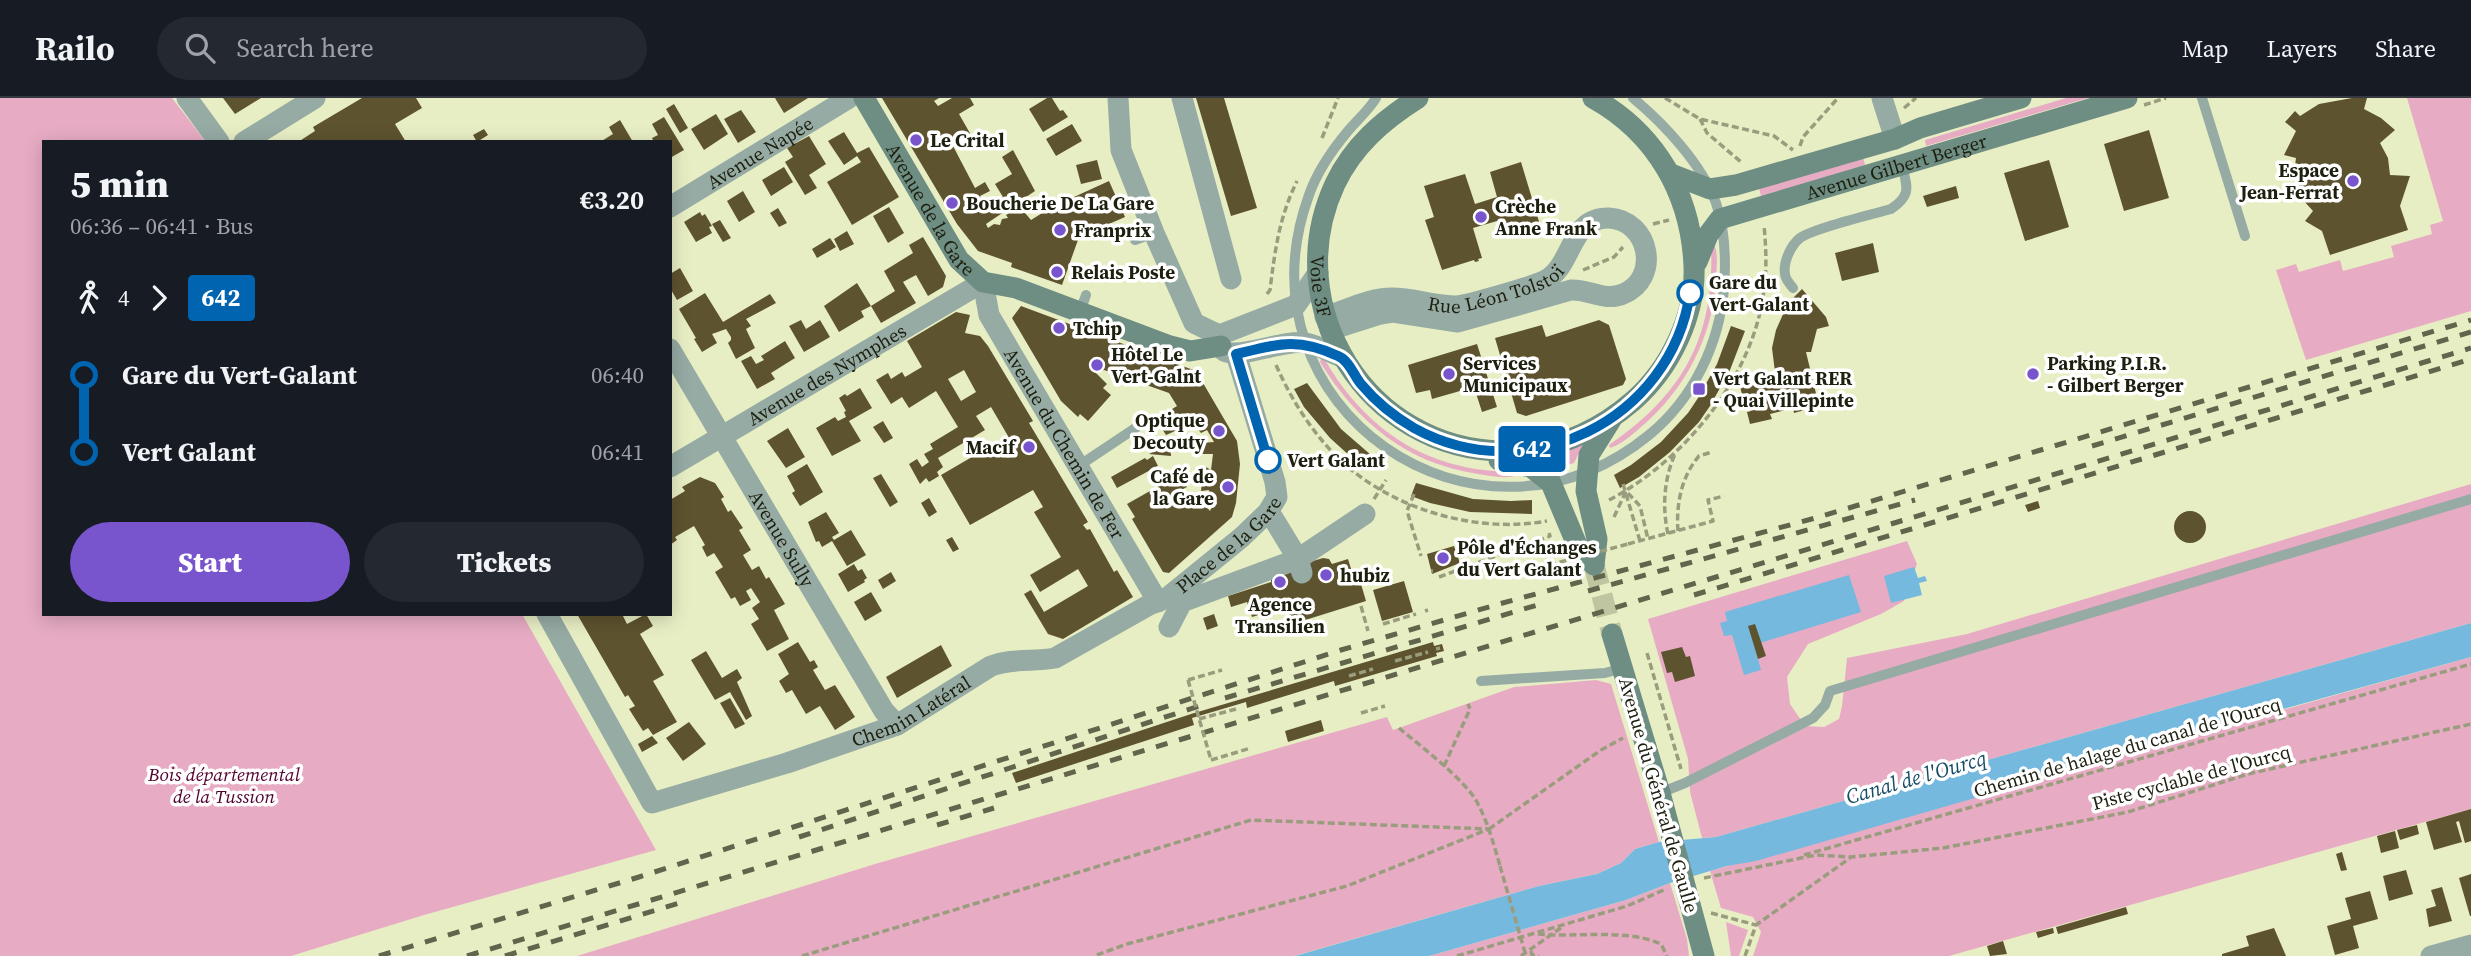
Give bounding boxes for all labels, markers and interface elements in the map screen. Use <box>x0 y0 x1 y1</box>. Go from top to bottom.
search box <box>157 17 647 80</box>
text: Railo <box>35 26 115 71</box>
icon: search <box>181 29 219 67</box>
text: Search here <box>237 30 374 66</box>
text: Map <box>2182 32 2229 65</box>
text: Layers <box>2267 32 2337 65</box>
text: Share <box>2375 32 2436 65</box>
street label: Avenue Napée <box>702 110 818 195</box>
place label: Le Crital <box>930 127 1005 153</box>
street label: Avenue Gilbert Berger <box>1803 127 1990 206</box>
marker: Le Crital <box>908 132 924 148</box>
street label: Avenue de la Gare <box>880 138 981 282</box>
place label: Espace Jean-Ferrat <box>2239 157 2339 205</box>
text: 5 min <box>70 158 169 210</box>
marker: Espace Jean-Ferrat <box>2345 173 2361 189</box>
text: €3.20 <box>580 182 644 218</box>
place label: Boucherie De La Gare <box>966 190 1154 216</box>
place label: Crèche Anne Frank <box>1495 193 1598 241</box>
marker: Boucherie De La Gare <box>944 195 960 211</box>
marker: Crèche Anne Frank <box>1473 209 1489 225</box>
text: 06:36 – 06:41 · Bus <box>70 210 253 242</box>
place label: Franprix <box>1074 217 1152 243</box>
marker: Franprix <box>1052 222 1068 238</box>
street label: Voie 3F <box>1305 255 1338 320</box>
place label: Relais Poste <box>1071 259 1175 285</box>
street label: Rue Léon Tolstoï <box>1426 259 1570 319</box>
marker: Relais Poste <box>1049 264 1065 280</box>
place label: Gare du Vert-Galant <box>1709 269 1809 317</box>
icon: walk <box>70 279 108 317</box>
icon: forward <box>140 279 178 317</box>
marker: Gare du Vert-Galant <box>1677 280 1703 306</box>
text: 642 <box>202 281 241 314</box>
text: 4 <box>118 282 130 314</box>
place label: Tchip <box>1073 315 1123 341</box>
street label: Avenue des Nymphes <box>742 317 911 431</box>
marker: Tchip <box>1051 320 1067 336</box>
place label: Hôtel Le Vert-Galnt <box>1111 341 1201 389</box>
street label: Avenue du Chemin de Fer <box>998 343 1131 544</box>
place label: Services Municipaux <box>1463 350 1568 398</box>
place label: Parking P.I.R. - Gilbert Berger <box>2047 350 2184 398</box>
text: Gare du Vert-Galant <box>122 357 357 393</box>
marker: Hôtel Le Vert-Galnt <box>1089 357 1105 373</box>
text: 06:40 <box>591 359 644 391</box>
place label: Vert Galant RER - Quai Villepinte <box>1713 365 1854 413</box>
marker: Services Municipaux <box>1441 366 1457 382</box>
marker: Parking P.I.R. - Gilbert Berger <box>2025 366 2041 382</box>
marker: Vert Galant RER - Quai Villepinte <box>1691 381 1707 397</box>
place label: Optique Decouty <box>1133 407 1206 455</box>
marker: Optique Decouty <box>1211 423 1227 439</box>
line badge: 642 <box>1492 426 1572 472</box>
text: 642 <box>1512 432 1552 465</box>
text: Vert Galant <box>122 434 256 470</box>
place label: Macif <box>966 434 1017 460</box>
text: 06:41 <box>591 436 644 468</box>
marker: Macif <box>1021 439 1037 455</box>
marker: Vert Galant <box>1255 447 1281 473</box>
place label: Vert Galant <box>1287 447 1385 473</box>
place label: Café de la Gare <box>1150 463 1214 511</box>
marker: Café de la Gare <box>1220 479 1236 495</box>
street label: Avenue Sully <box>743 485 821 592</box>
street label: Place de la Gare <box>1170 491 1287 599</box>
button: Start <box>70 522 350 602</box>
button: Tickets <box>364 522 644 602</box>
place label: Pôle d'Échanges du Vert Galant <box>1457 534 1597 582</box>
marker: Pôle d'Échanges du Vert Galant <box>1435 550 1451 566</box>
place label: hubiz <box>1340 562 1390 588</box>
marker: hubiz <box>1318 567 1334 583</box>
marker: Agence Transilien <box>1272 574 1288 590</box>
place label: Agence Transilien <box>1235 591 1325 639</box>
street label: Chemin Latéral <box>848 669 976 753</box>
street label: Avenue du Général de Gaulle <box>1613 674 1705 916</box>
street label: Chemin de halage du canal de l'Ourcq <box>1971 691 2284 803</box>
street label: Piste cyclable de l'Ourcq <box>2089 738 2293 816</box>
water label: Canal de l'Ourcq <box>1842 743 1990 811</box>
park label: Bois départemental de la Tussion <box>147 761 301 809</box>

